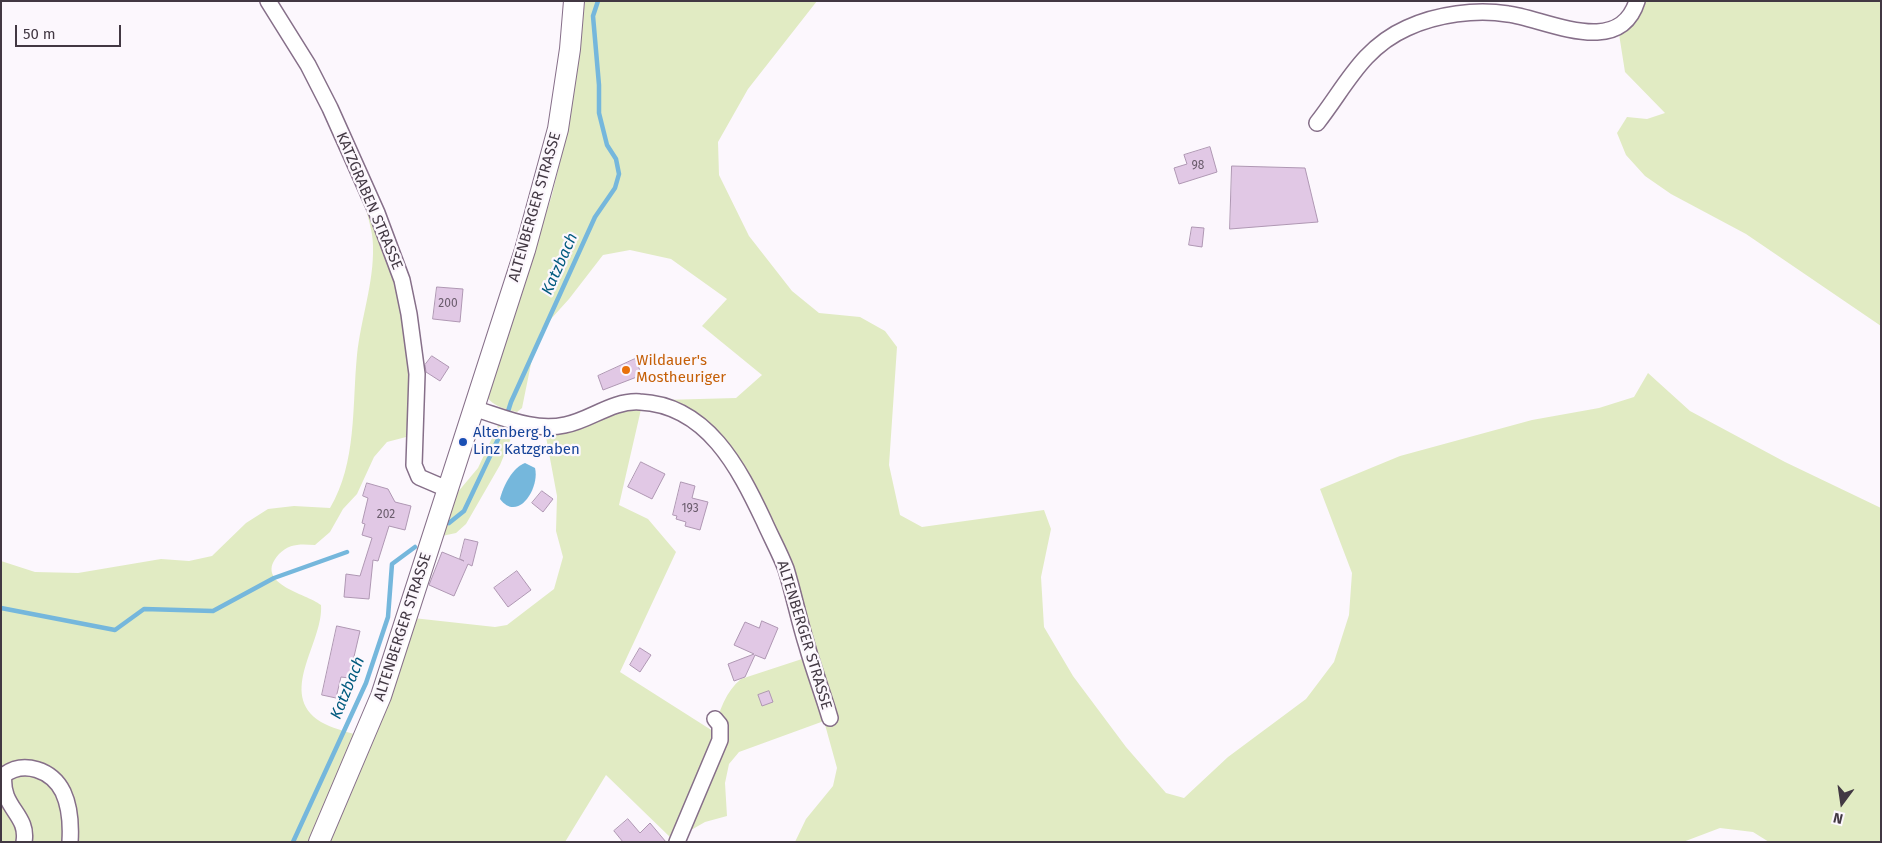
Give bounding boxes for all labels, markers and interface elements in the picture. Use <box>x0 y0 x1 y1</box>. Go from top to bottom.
scale bar <box>18 15 124 47</box>
text: 50 m <box>23 25 56 43</box>
street label: KATZGRABEN STRASSE <box>332 130 406 272</box>
street label: ALTENBERGER STRASSE <box>505 130 565 284</box>
house number: 98 <box>1192 159 1204 173</box>
water label: Katzbach <box>538 230 582 298</box>
house number: 200 <box>438 297 458 311</box>
place label: Wildauer's Mostheuriger <box>636 352 726 387</box>
marker: Wildauer's Mostheuriger <box>620 364 632 376</box>
place label: Altenberg b. Linz Katzgraben <box>473 424 580 459</box>
marker: Altenberg b. Linz Katzgraben <box>457 436 469 448</box>
house number: 193 <box>681 502 699 516</box>
house number: 202 <box>377 508 395 522</box>
street label: ALTENBERGER STRASSE <box>371 551 435 703</box>
street label: ALTENBERGER STRASSE <box>773 558 835 712</box>
water label: Katzbach <box>327 654 369 722</box>
north arrow <box>1817 778 1867 828</box>
text: N <box>1832 809 1845 827</box>

